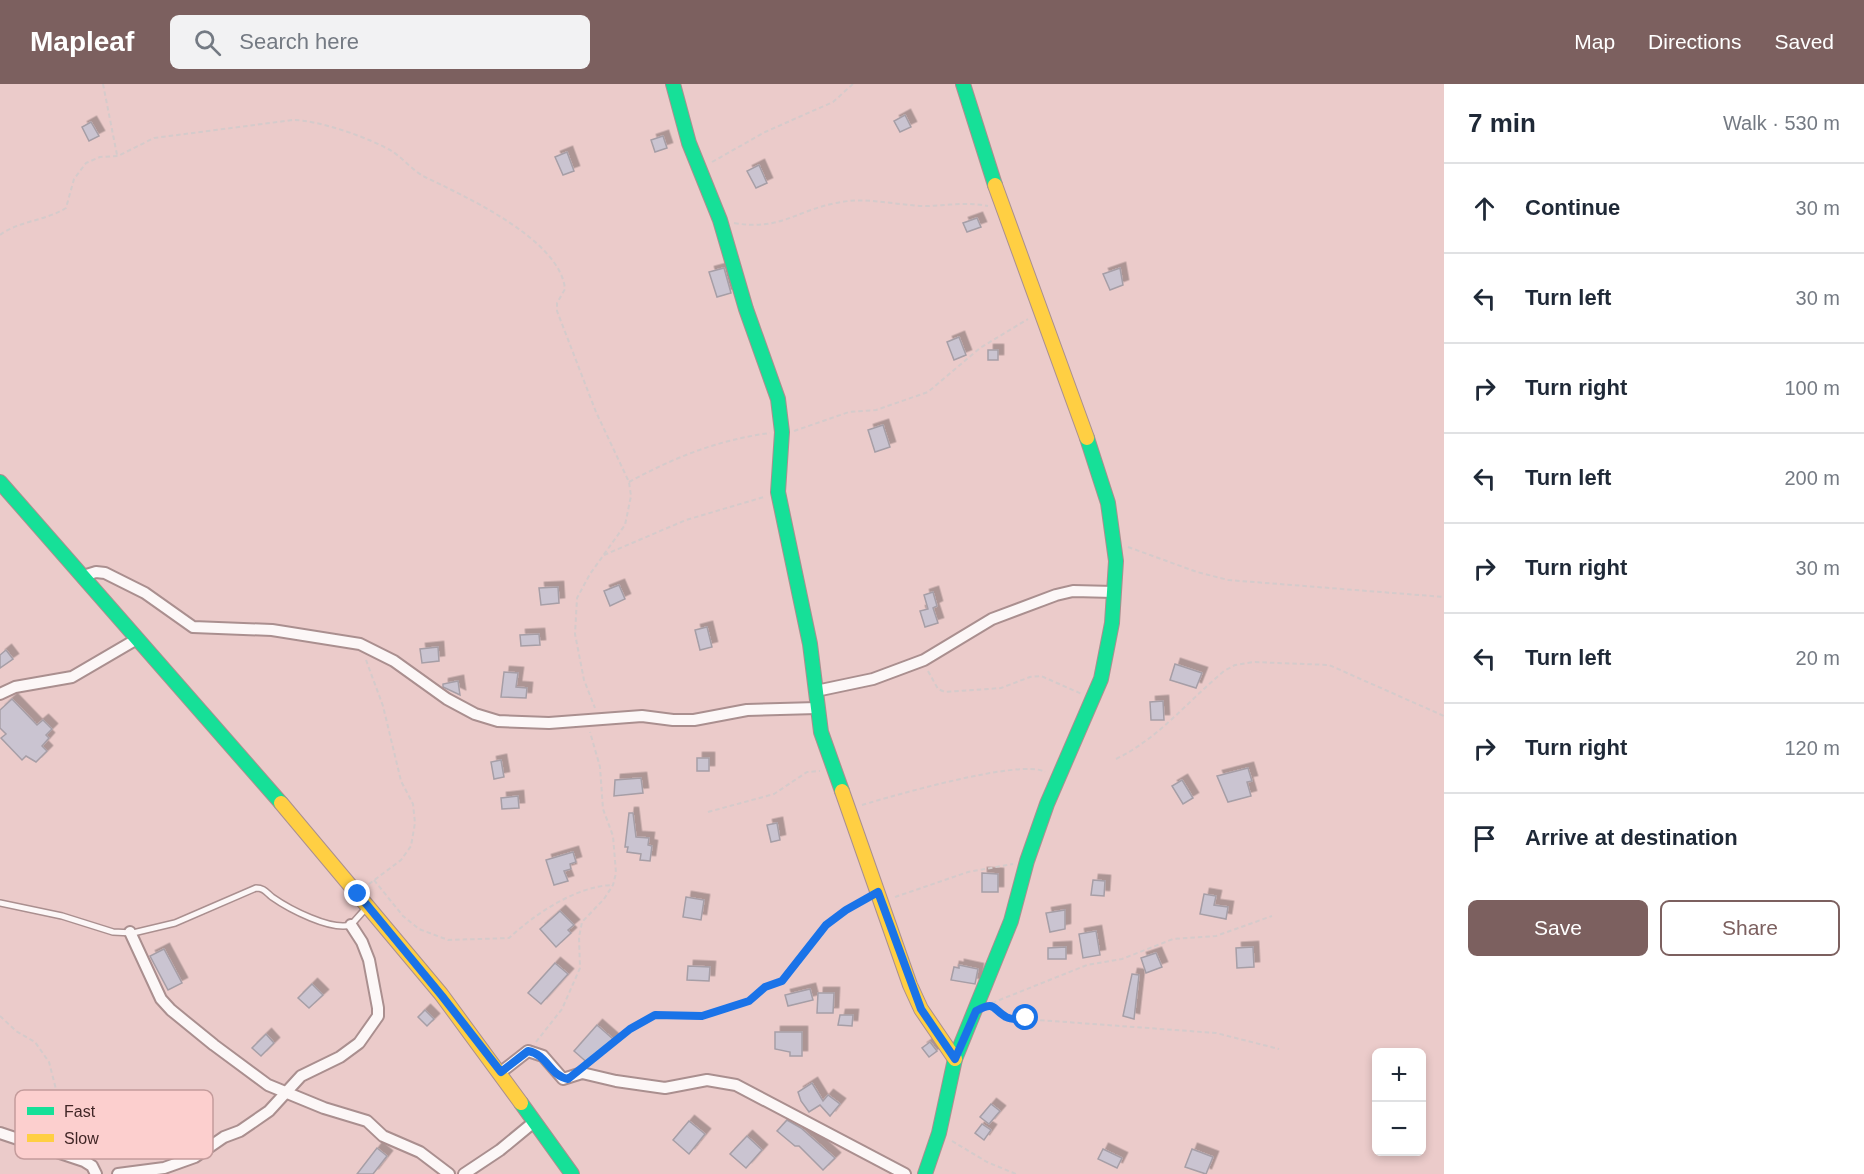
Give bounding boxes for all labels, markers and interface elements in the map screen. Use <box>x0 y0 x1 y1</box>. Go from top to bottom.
search box <box>170 15 590 69</box>
text: Mapleaf <box>30 26 134 57</box>
icon: search <box>191 26 224 59</box>
text: Search here <box>239 29 359 54</box>
text: Map <box>1574 30 1615 53</box>
text: Directions <box>1648 30 1741 53</box>
text: Saved <box>1774 30 1834 53</box>
text: 7 min <box>1468 108 1536 138</box>
text: Walk · 530 m <box>1723 112 1840 134</box>
icon: ahead <box>1468 192 1501 225</box>
text: Continue <box>1525 195 1620 220</box>
text: 30 m <box>1796 197 1840 219</box>
icon: left <box>1468 282 1501 315</box>
text: Turn left <box>1525 285 1611 310</box>
text: 30 m <box>1796 287 1840 309</box>
icon: right <box>1468 372 1501 405</box>
text: Turn right <box>1525 375 1627 400</box>
text: 100 m <box>1784 377 1840 399</box>
icon: left <box>1468 462 1501 495</box>
text: Turn left <box>1525 465 1611 490</box>
text: 200 m <box>1784 467 1840 489</box>
icon: right <box>1468 552 1501 585</box>
text: Turn right <box>1525 555 1627 580</box>
text: 30 m <box>1796 557 1840 579</box>
icon: left <box>1468 642 1501 675</box>
text: Turn left <box>1525 645 1611 670</box>
text: 20 m <box>1796 647 1840 669</box>
icon: right <box>1468 732 1501 765</box>
text: Turn right <box>1525 735 1627 760</box>
text: 120 m <box>1784 737 1840 759</box>
icon: arrive <box>1468 822 1501 855</box>
text: Arrive at destination <box>1525 825 1738 850</box>
route end <box>344 880 370 906</box>
button: Save <box>1468 900 1648 956</box>
button: Share <box>1660 900 1840 956</box>
route start <box>1012 1004 1038 1030</box>
map controls <box>1372 1048 1426 1156</box>
button: + <box>1372 1048 1426 1102</box>
legend <box>15 1090 213 1159</box>
button: − <box>1372 1102 1426 1156</box>
text: Fast <box>64 1103 96 1120</box>
text: Slow <box>64 1130 99 1147</box>

